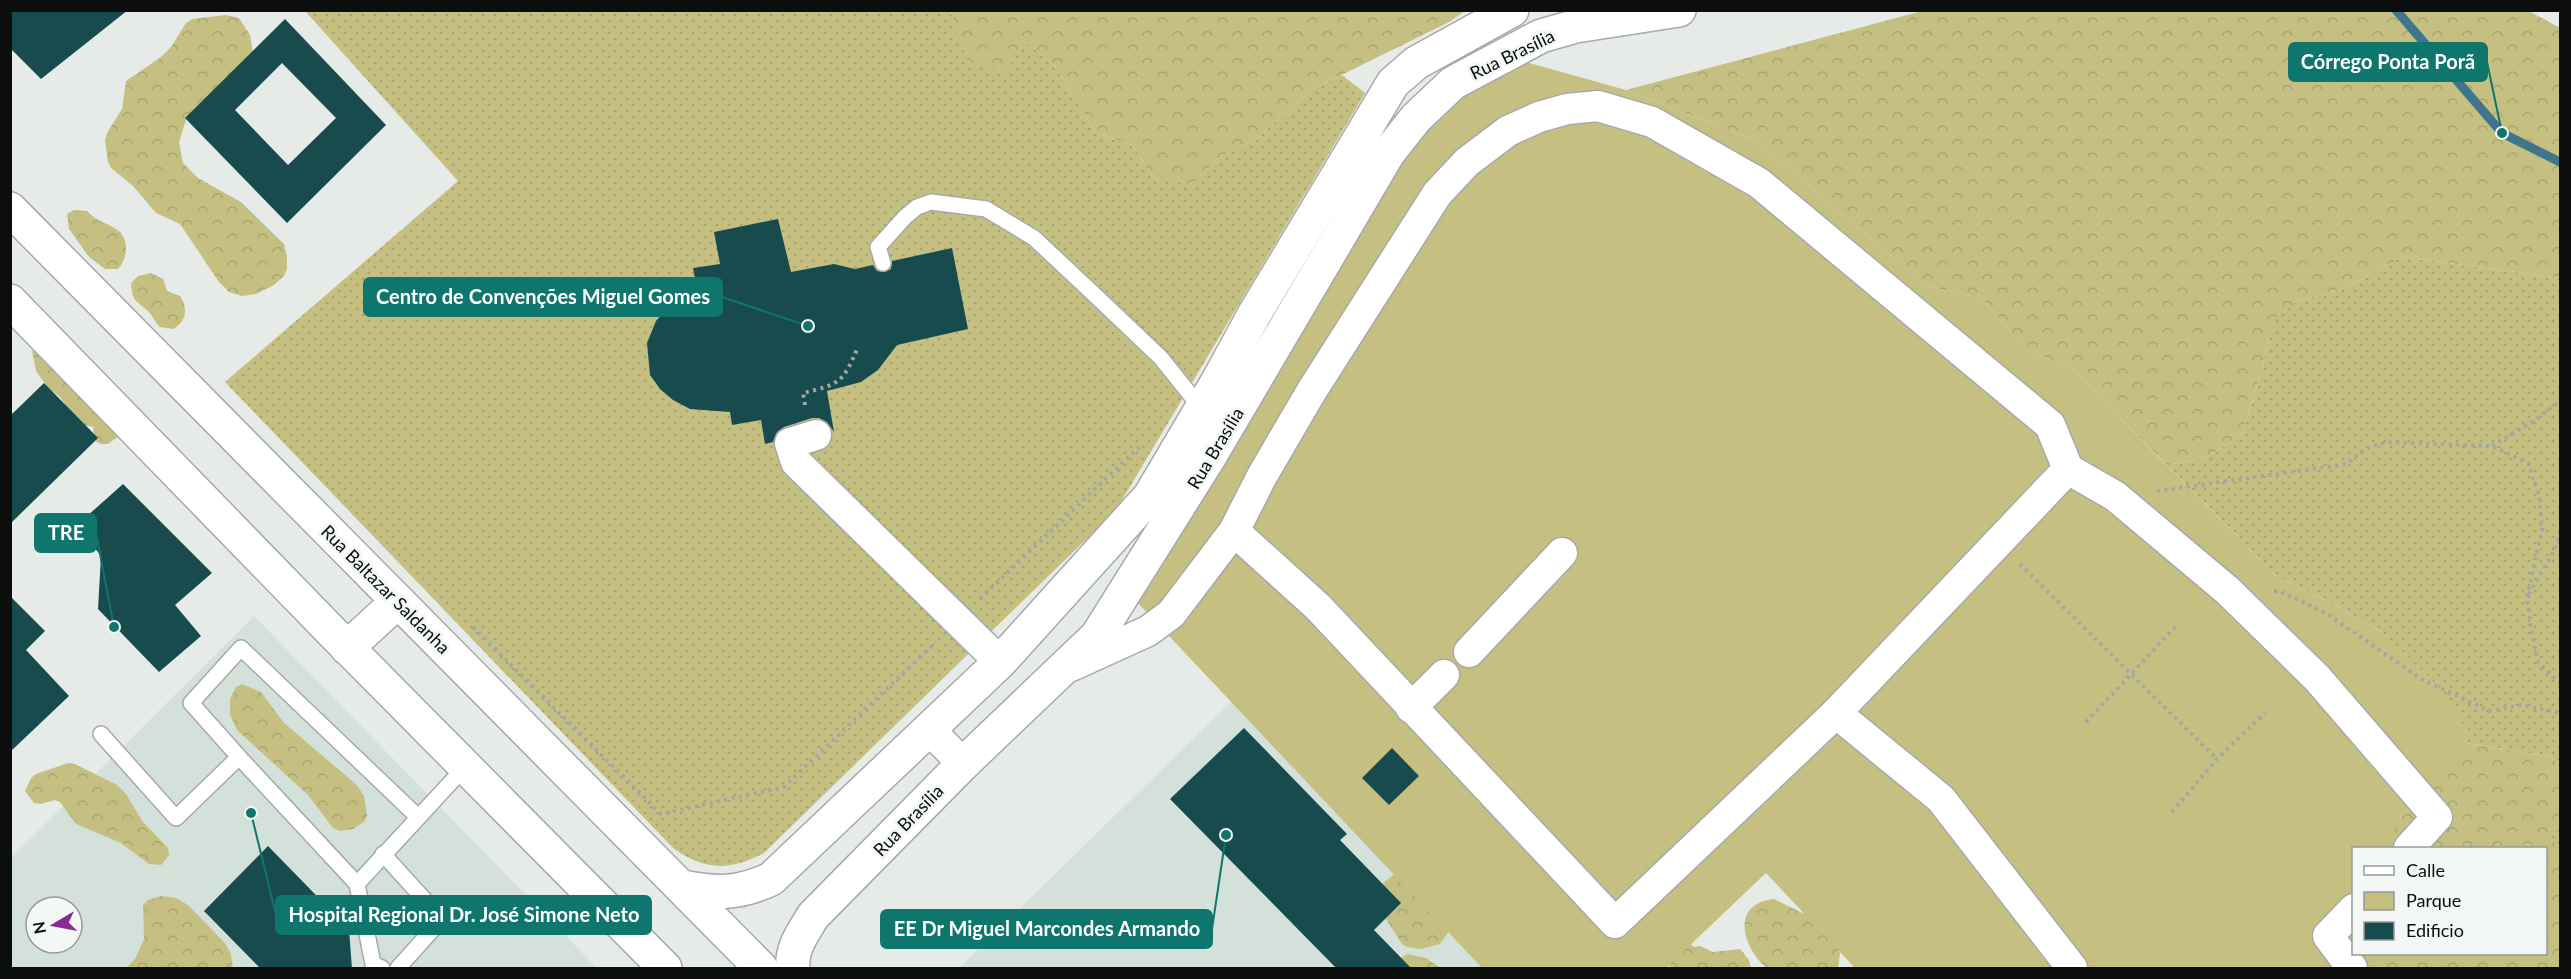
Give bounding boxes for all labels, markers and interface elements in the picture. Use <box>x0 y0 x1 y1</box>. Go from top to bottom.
street label: Rua Brasília <box>1466 24 1558 84</box>
callout: Córrego Ponta Porã <box>2289 43 2487 81</box>
text: Córrego Ponta Porã <box>2301 49 2475 73</box>
callout: Centro de Convenções Miguel Gomes <box>364 278 722 316</box>
text: Centro de Convenções Miguel Gomes <box>376 284 710 308</box>
street label: Rua Brasília <box>1182 403 1248 493</box>
callout: TRE <box>35 514 96 552</box>
text: TRE <box>48 520 84 544</box>
street label: Rua Baltazar Saldanha <box>317 520 455 658</box>
street label: Rua Brasília <box>868 780 948 860</box>
legend <box>2352 847 2547 955</box>
text: Calle <box>2406 859 2445 881</box>
text: Parque <box>2406 889 2461 911</box>
north arrow <box>24 895 84 955</box>
callout: Hospital Regional Dr. José Simone Neto <box>276 896 651 934</box>
text: Hospital Regional Dr. José Simone Neto <box>289 902 639 926</box>
callout: EE Dr Miguel Marcondes Armando <box>881 910 1212 948</box>
text: EE Dr Miguel Marcondes Armando <box>894 916 1200 940</box>
text: Edificio <box>2406 919 2464 941</box>
text: N <box>28 920 49 935</box>

